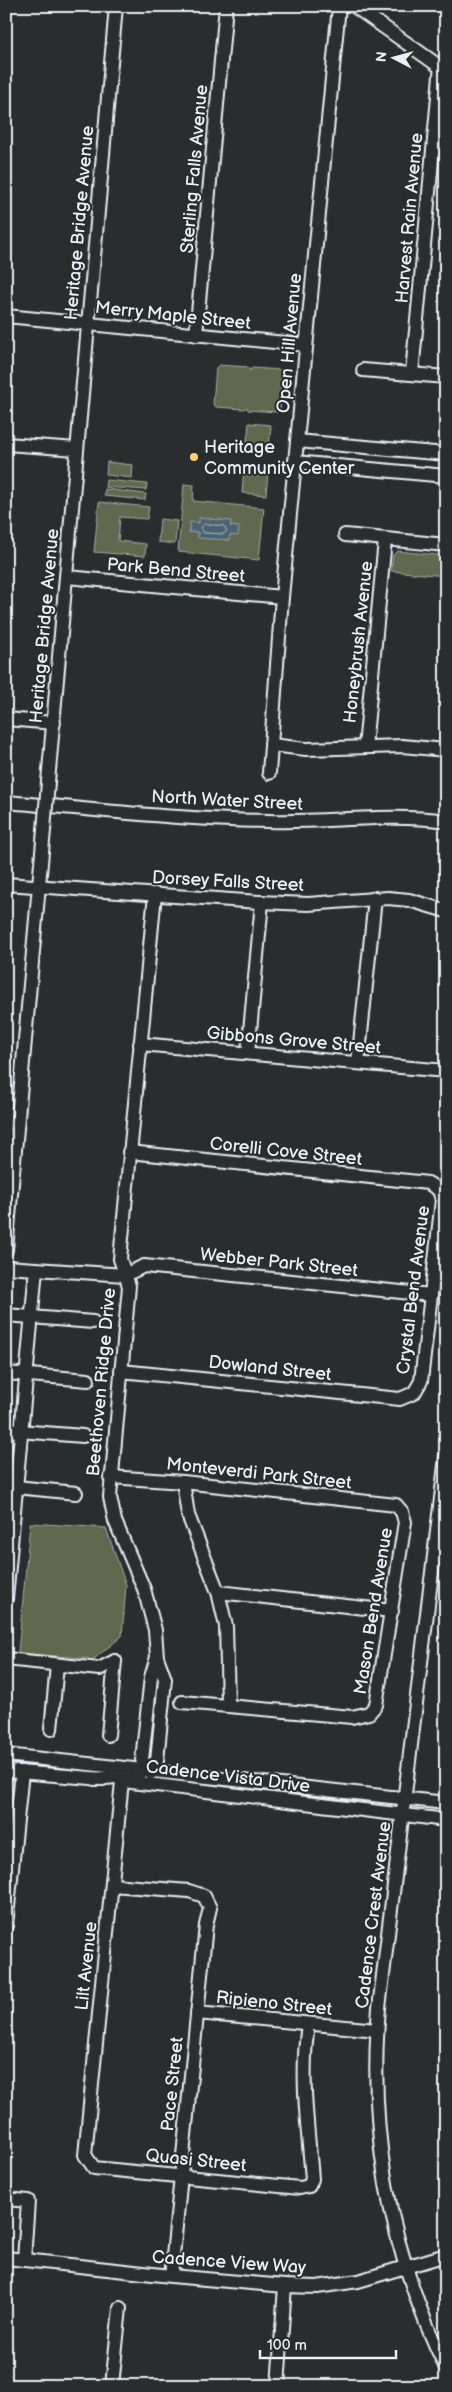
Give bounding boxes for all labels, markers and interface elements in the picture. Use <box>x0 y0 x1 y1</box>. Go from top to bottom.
north arrow <box>370 32 420 82</box>
text: N <box>373 51 391 63</box>
street label: Sterling Falls Avenue <box>177 84 212 254</box>
street label: Heritage Bridge Avenue <box>61 124 99 321</box>
street label: Harvest Rain Avenue <box>392 132 427 304</box>
street label: Open Hill Avenue <box>273 272 306 414</box>
street label: Merry Maple Street <box>94 297 252 334</box>
place label: Heritage Community Center <box>204 437 355 479</box>
marker: Heritage Community Center <box>188 451 200 463</box>
street label: Heritage Bridge Avenue <box>26 527 64 724</box>
street label: Park Bend Street <box>106 554 246 587</box>
street label: Honeybrush Avenue <box>340 560 377 724</box>
street label: North Water Street <box>151 786 304 815</box>
street label: Dorsey Falls Street <box>151 867 305 896</box>
street label: Gibbons Grove Street <box>206 1022 382 1059</box>
street label: Corelli Cove Street <box>209 1133 364 1170</box>
street label: Crystal Bend Avenue <box>393 1204 434 1376</box>
street label: Webber Park Street <box>199 1244 359 1281</box>
street label: Beethoven Ridge Drive <box>83 1287 120 1477</box>
street label: Dowland Street <box>207 1352 333 1385</box>
street label: Monteverdi Park Street <box>165 1453 353 1494</box>
street label: Mason Bend Avenue <box>350 1526 397 1696</box>
street label: Cadence Vista Drive <box>145 1756 312 1797</box>
street label: Cadence Crest Avenue <box>352 1820 395 2010</box>
street label: Lilt Avenue <box>71 1920 102 2012</box>
street label: Ripieno Street <box>215 1987 334 2020</box>
street label: Pace Street <box>157 2035 188 2132</box>
street label: Quasi Street <box>144 2145 248 2176</box>
street label: Cadence View Way <box>151 2247 308 2278</box>
scale bar <box>260 2327 396 2359</box>
text: 100 m <box>267 2336 307 2355</box>

